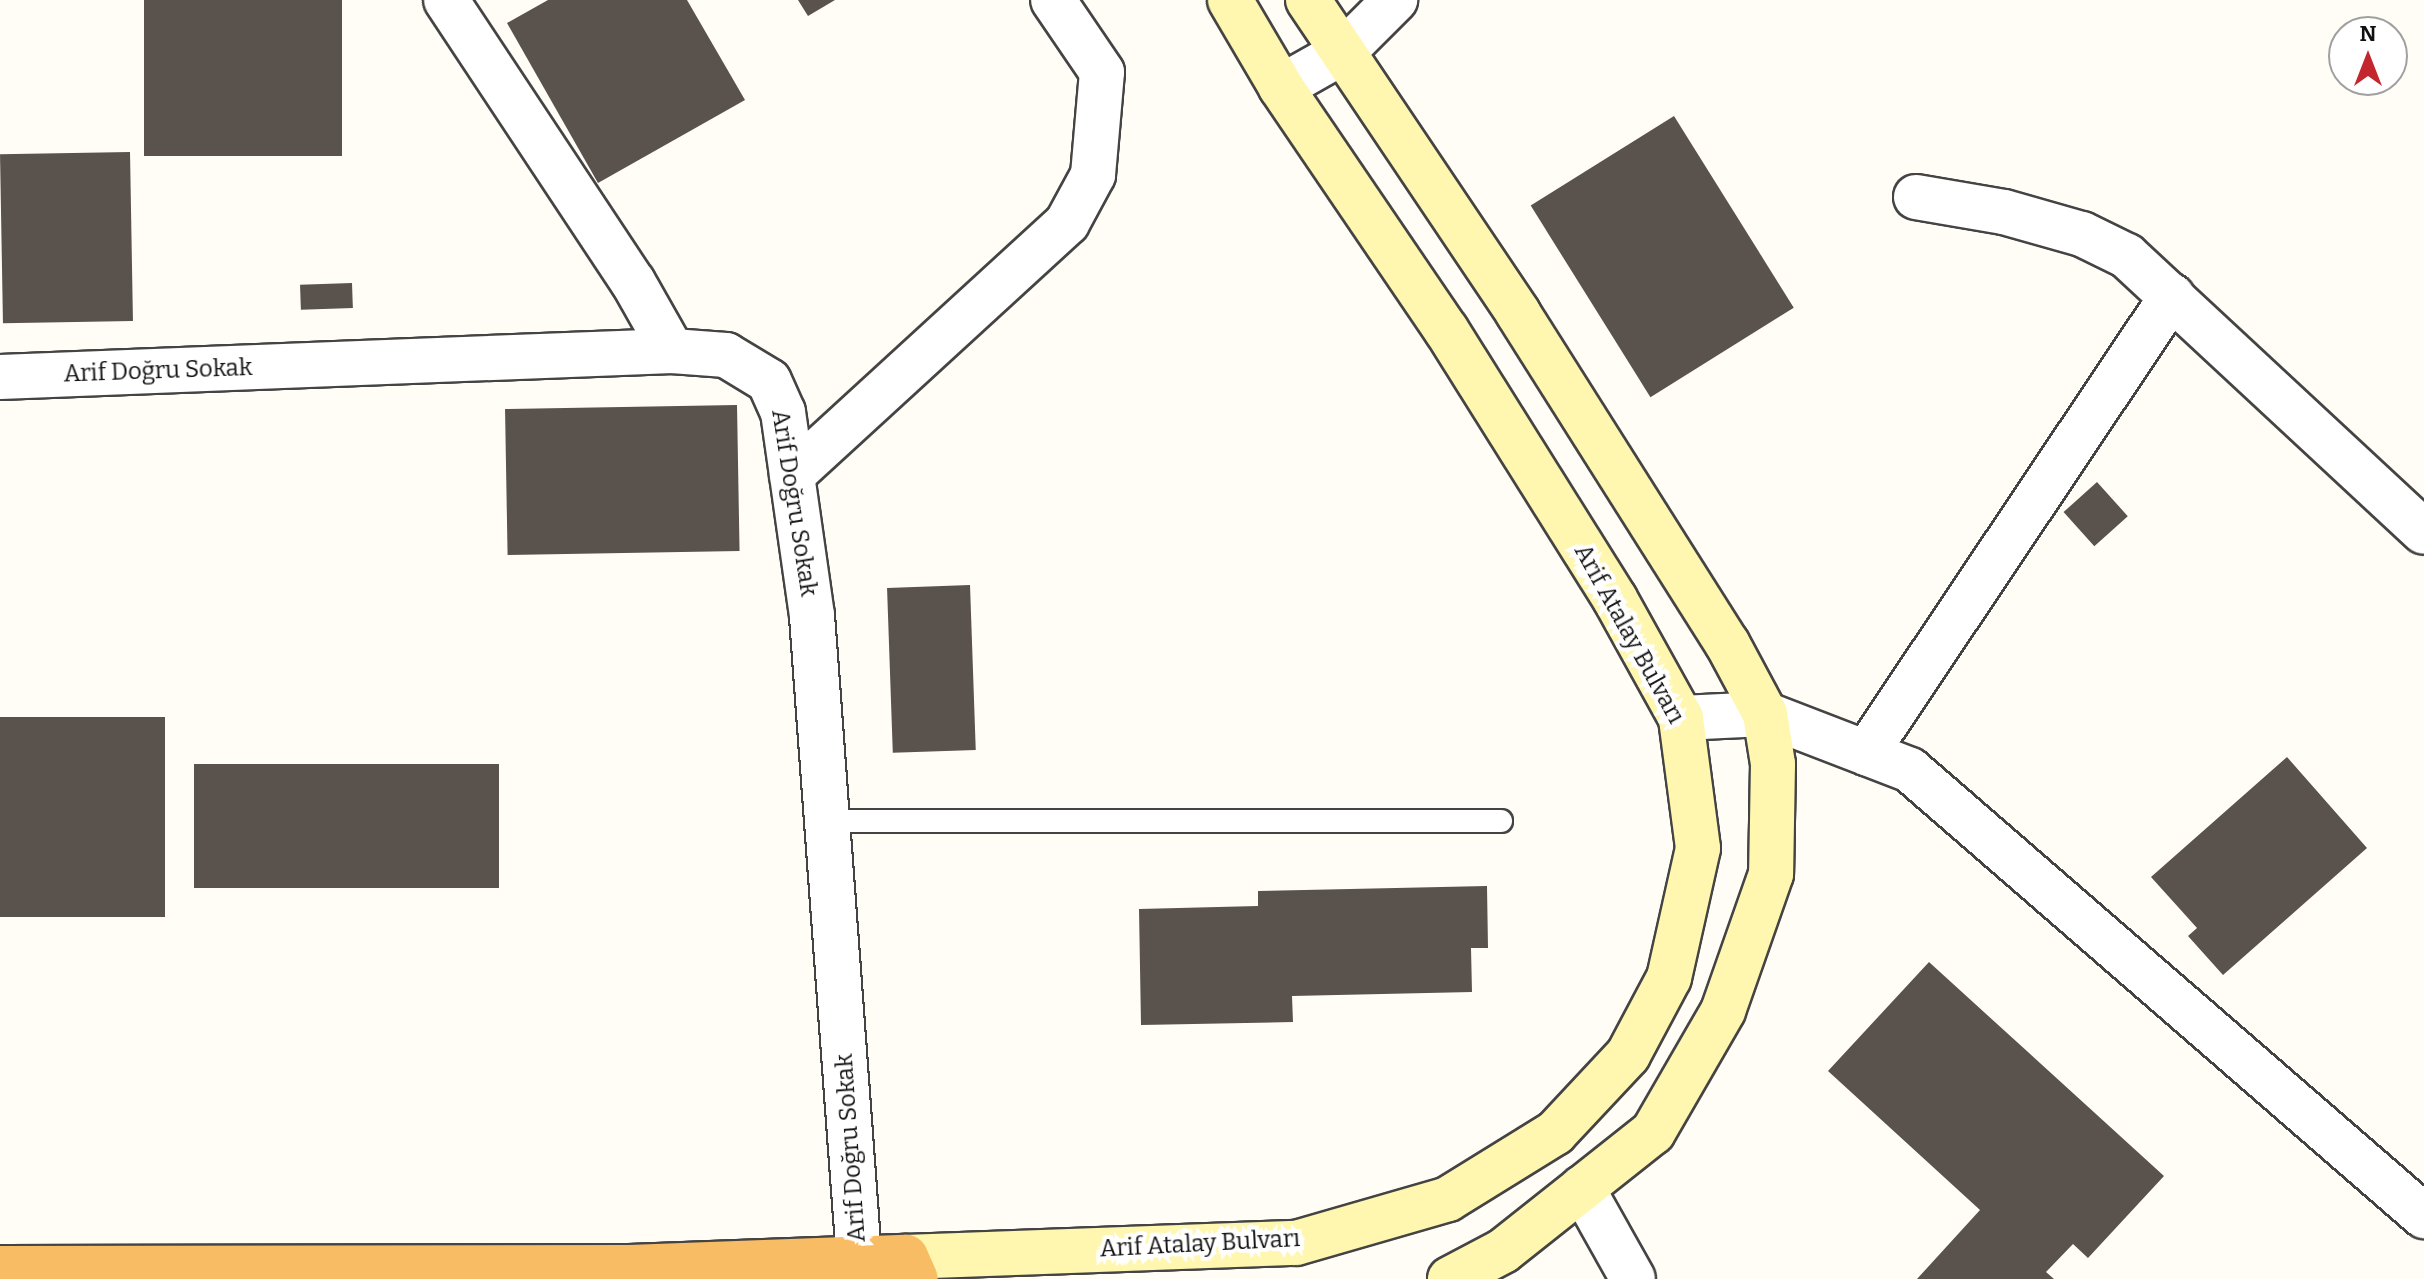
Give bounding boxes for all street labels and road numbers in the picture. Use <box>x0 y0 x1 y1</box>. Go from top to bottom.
street label: Arif Doğru Sokak <box>63 353 253 389</box>
street label: Arif Doğru Sokak <box>765 408 823 598</box>
street label: Arif Atalay Bulvarı <box>1568 539 1690 729</box>
street label: Arif Doğru Sokak <box>830 1053 872 1243</box>
street label: Arif Atalay Bulvarı <box>1099 1224 1301 1264</box>

